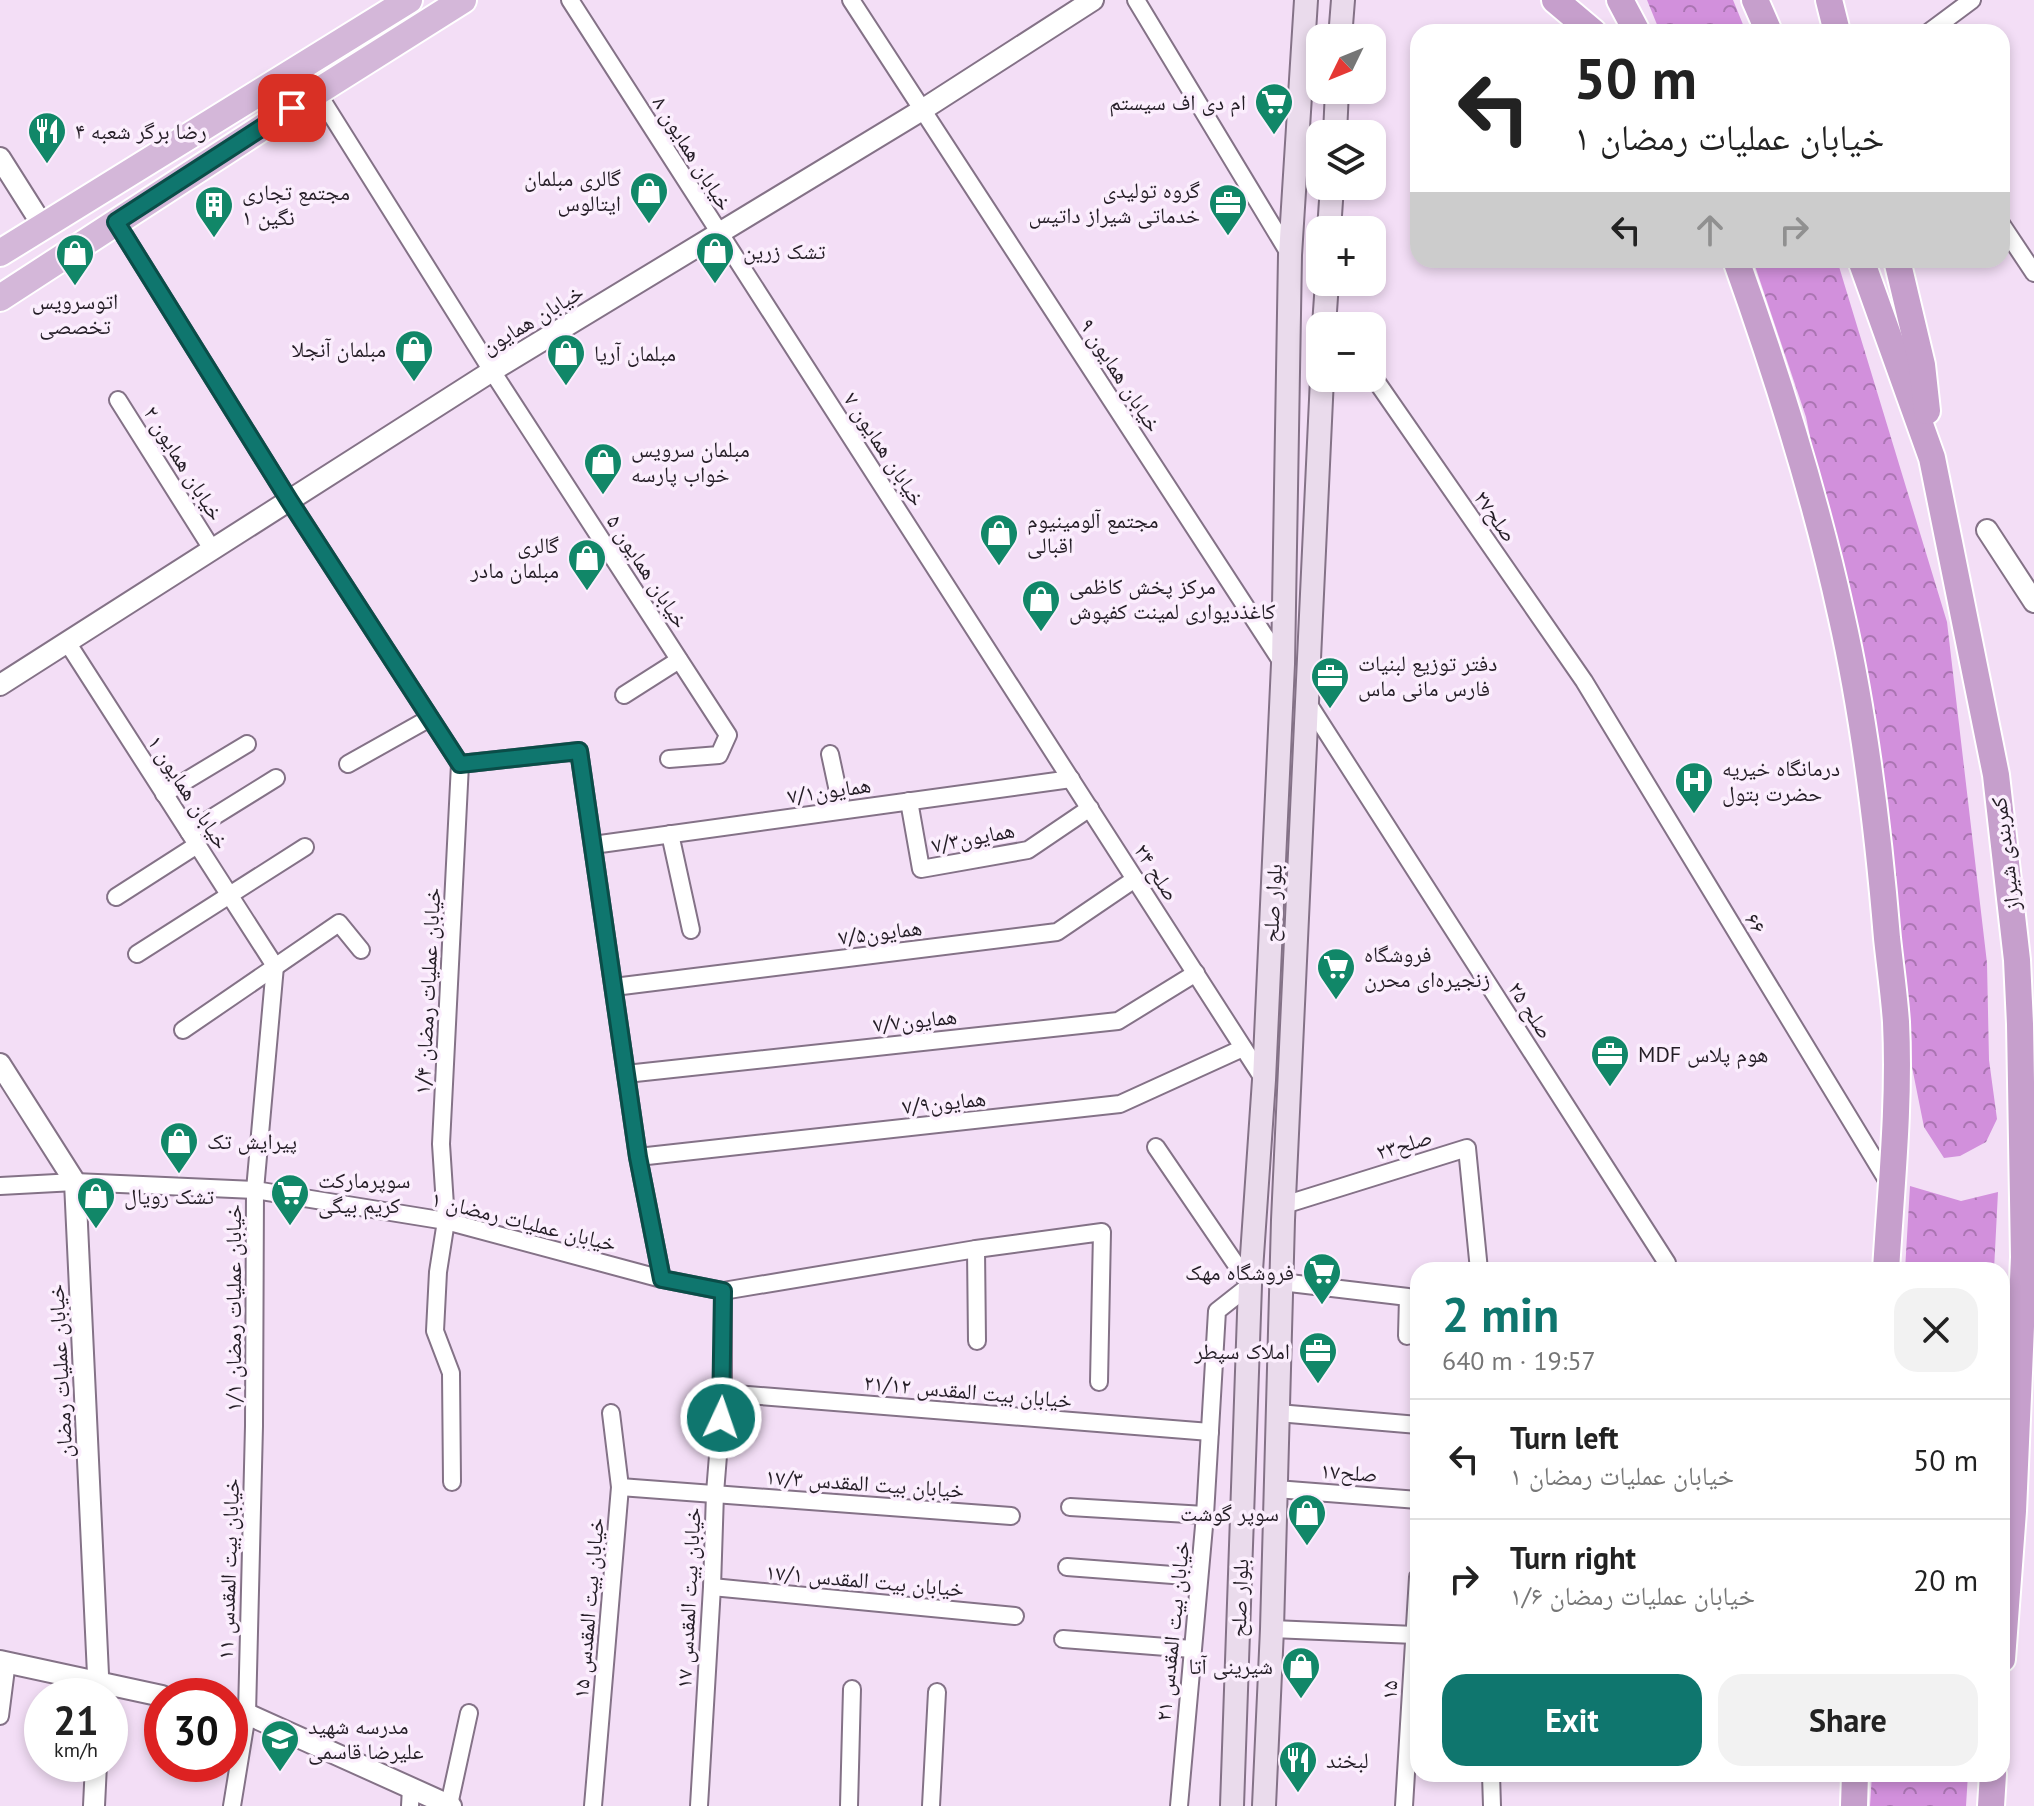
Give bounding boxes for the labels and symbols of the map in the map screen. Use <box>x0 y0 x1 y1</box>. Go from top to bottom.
north arrow <box>1306 24 1386 104</box>
pin <box>258 74 326 142</box>
supermarket icon: ام دی اف سیستم <box>1253 81 1295 136</box>
place label: ام دی اف سیستم <box>1109 88 1246 117</box>
street label: خیابان همایون ۸ <box>647 90 739 216</box>
restaurant icon: رضا برگر شعبه ۴ <box>26 110 68 165</box>
place label: رضا برگر شعبه ۴ <box>75 117 207 145</box>
place label: گالری مبلمان ایتالوس <box>524 164 621 217</box>
shop icon: گالری مبلمان ایتالوس <box>628 170 670 225</box>
place label: گروه تولیدی خدماتی شیراز داتیس <box>1028 176 1200 229</box>
place label: مجتمع تجاری نگین ۱ <box>242 178 350 231</box>
office icon: گروه تولیدی خدماتی شیراز داتیس <box>1207 182 1249 237</box>
building icon: مجتمع تجاری نگین ۱ <box>193 184 235 239</box>
shop icon: تشک زرین <box>694 230 736 285</box>
shop icon: اتوسرویس تخصصی <box>54 232 96 287</box>
place label: تشک زرین <box>743 237 826 265</box>
street label: خیابان همایون <box>476 278 588 360</box>
place label: اتوسرویس تخصصی <box>32 287 118 340</box>
street label: خیابان همایون ۹ <box>1074 313 1168 437</box>
shop icon: مبلمان آنجلا <box>393 328 435 383</box>
shop icon: مبلمان آریا <box>545 332 587 387</box>
place label: مبلمان آنجلا <box>291 335 386 363</box>
place label: مبلمان آریا <box>594 339 676 367</box>
street label: خیابان همایون ۷ <box>838 387 932 511</box>
street label: خیابان همایون ۲ <box>138 400 230 526</box>
place label: مبلمان سرویس خواب پارسه <box>631 435 750 488</box>
shop icon: مبلمان سرویس خواب پارسه <box>582 441 624 496</box>
street label: صلح۲۷ <box>1468 485 1524 547</box>
place label: مجتمع آلومینیوم اقبالی <box>1027 506 1159 559</box>
street label: خیابان همایون ۵ <box>601 509 695 633</box>
shop icon: مجتمع آلومینیوم اقبالی <box>978 512 1020 567</box>
place label: گالری مبلمان مادر <box>470 531 559 584</box>
shop icon: گالری مبلمان مادر <box>566 537 608 592</box>
place label: مرکز پخش کاظمی کاغذدیواری لمینت کفپوش <box>1069 572 1275 625</box>
shop icon: مرکز پخش کاظمی کاغذدیواری لمینت کفپوش <box>1020 578 1062 633</box>
place label: دفتر توزیع لبنیات فارس مانی ماس <box>1358 649 1497 702</box>
office icon: دفتر توزیع لبنیات فارس مانی ماس <box>1309 655 1351 710</box>
street label: خیابان همایون ۱ <box>142 730 236 854</box>
place label: درمانگاه خیریه حضرت بتول <box>1722 754 1840 807</box>
hospital icon: درمانگاه خیریه حضرت بتول <box>1673 760 1715 815</box>
street label: همایون۷/۱ <box>785 770 873 810</box>
street label: کمربندی شیراز <box>1984 795 2026 914</box>
street label: همایون۷/۳ <box>929 815 1017 859</box>
street label: صلح ۲۴ <box>1128 838 1186 906</box>
street label: بلوار صلح <box>1256 863 1288 943</box>
street label: خیابان عملیات رمضان ۱/۴ <box>408 887 446 1095</box>
street label: ۶۶ <box>1739 907 1773 939</box>
street label: همایون۷/۵ <box>837 913 923 951</box>
place label: فروشگاه زنجیره‌ای محرن <box>1364 940 1490 993</box>
supermarket icon: فروشگاه زنجیره‌ای محرن <box>1315 946 1357 1001</box>
street label: صلح ۲۵ <box>1502 976 1560 1044</box>
street label: همایون۷/۷ <box>872 1002 958 1038</box>
office icon: MDF هوم پلاس <box>1589 1033 1631 1088</box>
place label: MDF هوم پلاس <box>1638 1040 1768 1069</box>
street label: همایون۷/۹ <box>901 1084 987 1120</box>
shop icon: پیرایش تک <box>158 1120 200 1175</box>
street label: صلح۲۳ <box>1373 1122 1435 1166</box>
place label: پیرایش تک <box>207 1127 297 1155</box>
place label: سوپرمارکت کریم بیگی <box>318 1166 410 1220</box>
supermarket icon: سوپرمارکت کریم بیگی <box>269 1172 311 1227</box>
shop icon: تشک رویال <box>75 1175 117 1230</box>
place label: تشک رویال <box>124 1182 215 1210</box>
street label: خیابان عملیات رمضان ۱ <box>429 1184 619 1258</box>
street label: خیابان عملیات رمضان ۱/۱ <box>219 1204 247 1412</box>
supermarket icon: فروشگاه مهک <box>1301 1251 1343 1306</box>
place label: فروشگاه مهک <box>1185 1258 1294 1286</box>
street label: خیابان عملیات رمضان <box>41 1283 79 1459</box>
office icon: املاک سپطر <box>1297 1330 1339 1385</box>
place label: املاک سپطر <box>1193 1337 1290 1365</box>
street label: خیابان بیت المقدس ۲۱/۱۲ <box>863 1368 1073 1414</box>
position arrow <box>679 1376 763 1460</box>
street label: صلح۱۷ <box>1320 1456 1378 1488</box>
street label: خیابان بیت المقدس ۱۷/۳ <box>765 1462 965 1504</box>
street label: خیابان بیت المقدس ۱۱ <box>211 1478 245 1660</box>
shop icon: سوپر گوشت <box>1286 1492 1328 1547</box>
place label: سوپر گوشت <box>1180 1499 1279 1527</box>
street label: خیابان بیت المقدس ۱۷ <box>669 1507 707 1689</box>
street label: خیابان بیت المقدس ۱۵ <box>566 1516 610 1700</box>
street label: خیابان بیت المقدس ۲۱ <box>1149 1539 1195 1723</box>
street label: خیابان بیت المقدس ۱۷/۱ <box>765 1557 965 1603</box>
street label: بلوار صلح <box>1224 1558 1254 1638</box>
shop icon: شیرینی آتا <box>1280 1645 1322 1700</box>
place label: شیرینی آتا <box>1188 1652 1273 1680</box>
speed limit sign: 30 <box>144 1678 248 1782</box>
street label: ۱۵ <box>1375 1679 1403 1701</box>
place label: مدرسه شهید علیرضا قاسمی <box>308 1712 424 1765</box>
school or university icon: مدرسه شهید علیرضا قاسمی <box>259 1718 301 1773</box>
restaurant icon: لبخند <box>1277 1739 1319 1794</box>
place label: لبخند <box>1326 1746 1369 1774</box>

